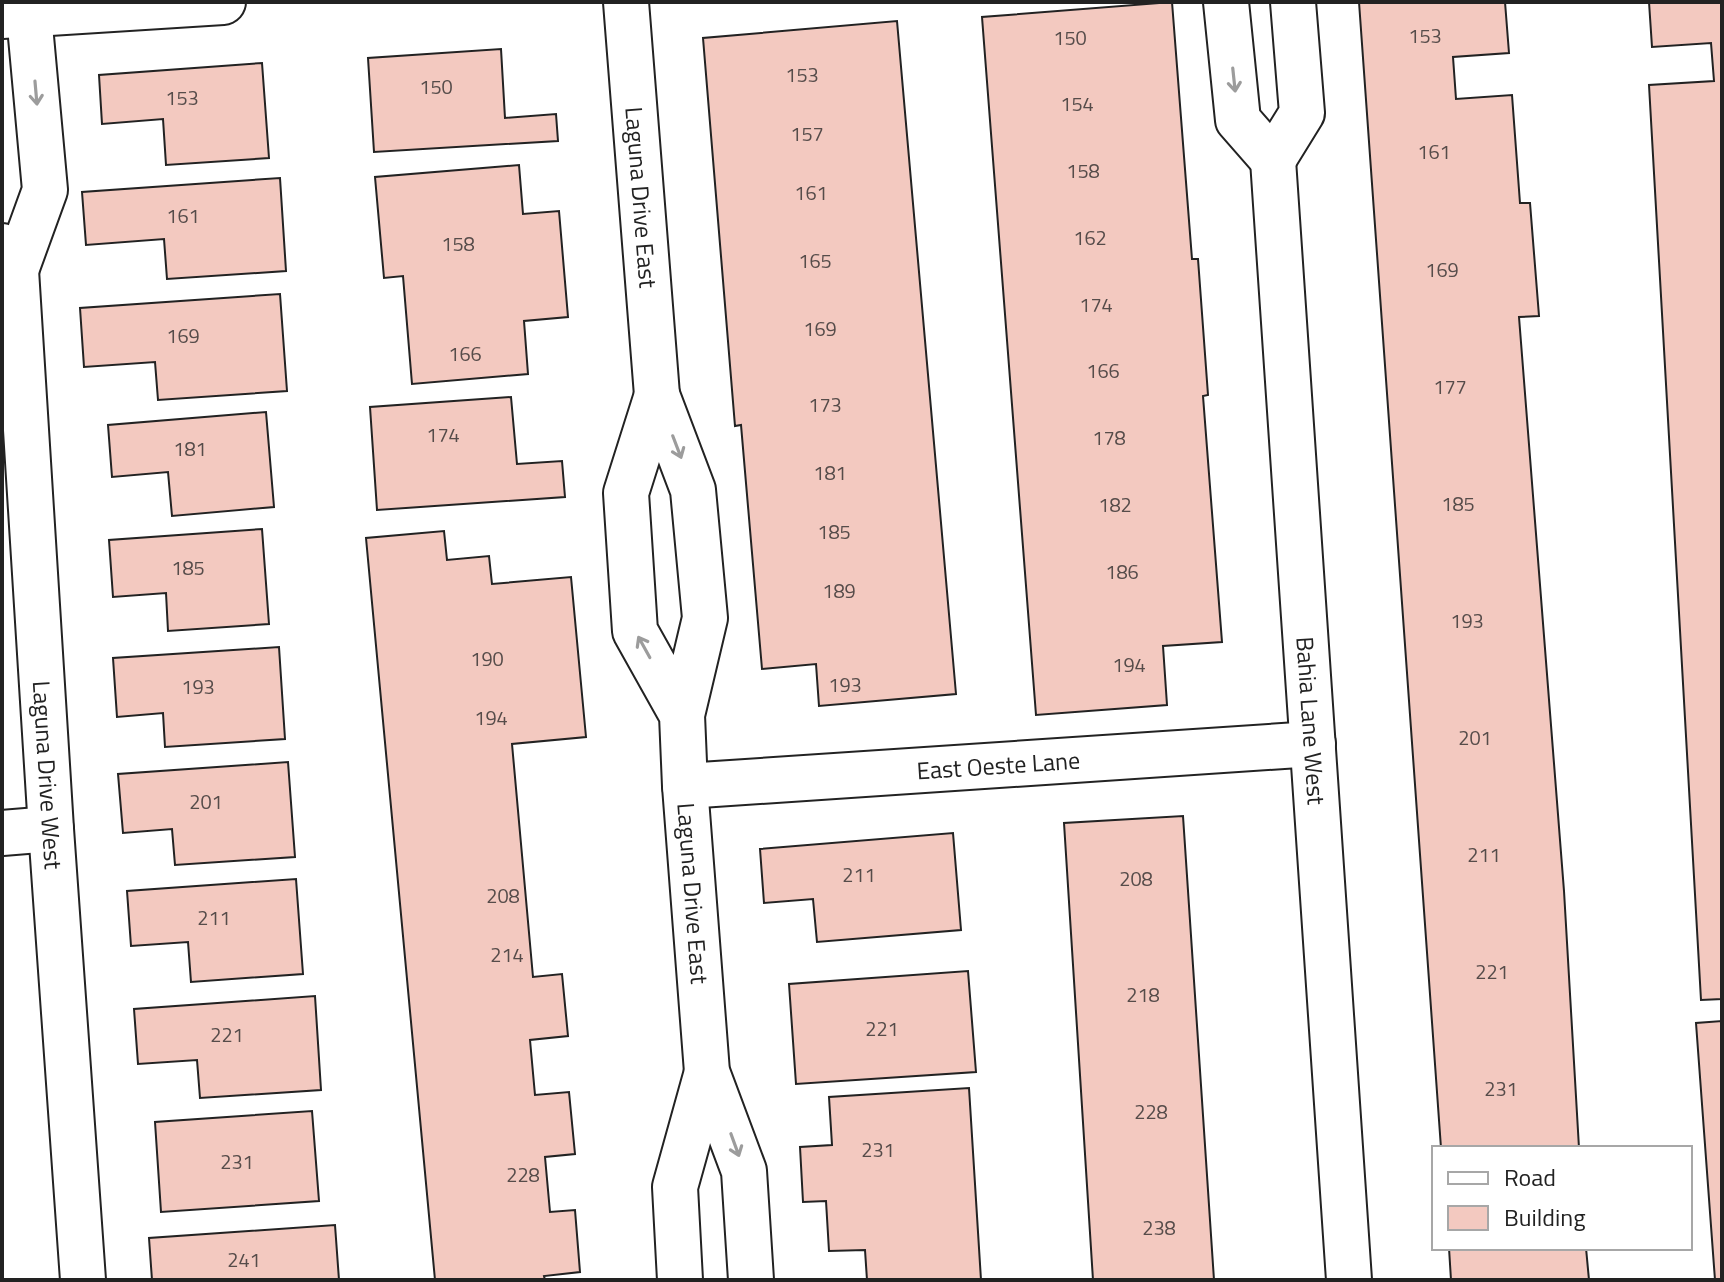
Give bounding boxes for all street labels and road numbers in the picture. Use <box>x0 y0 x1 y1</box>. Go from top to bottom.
street label: Laguna Drive East <box>616 105 667 290</box>
street label: Bahia Lane West <box>1287 635 1335 807</box>
street label: Laguna Drive West <box>24 679 72 871</box>
street label: East Oeste Lane <box>915 742 1081 788</box>
street label: Laguna Drive East <box>668 802 718 986</box>

